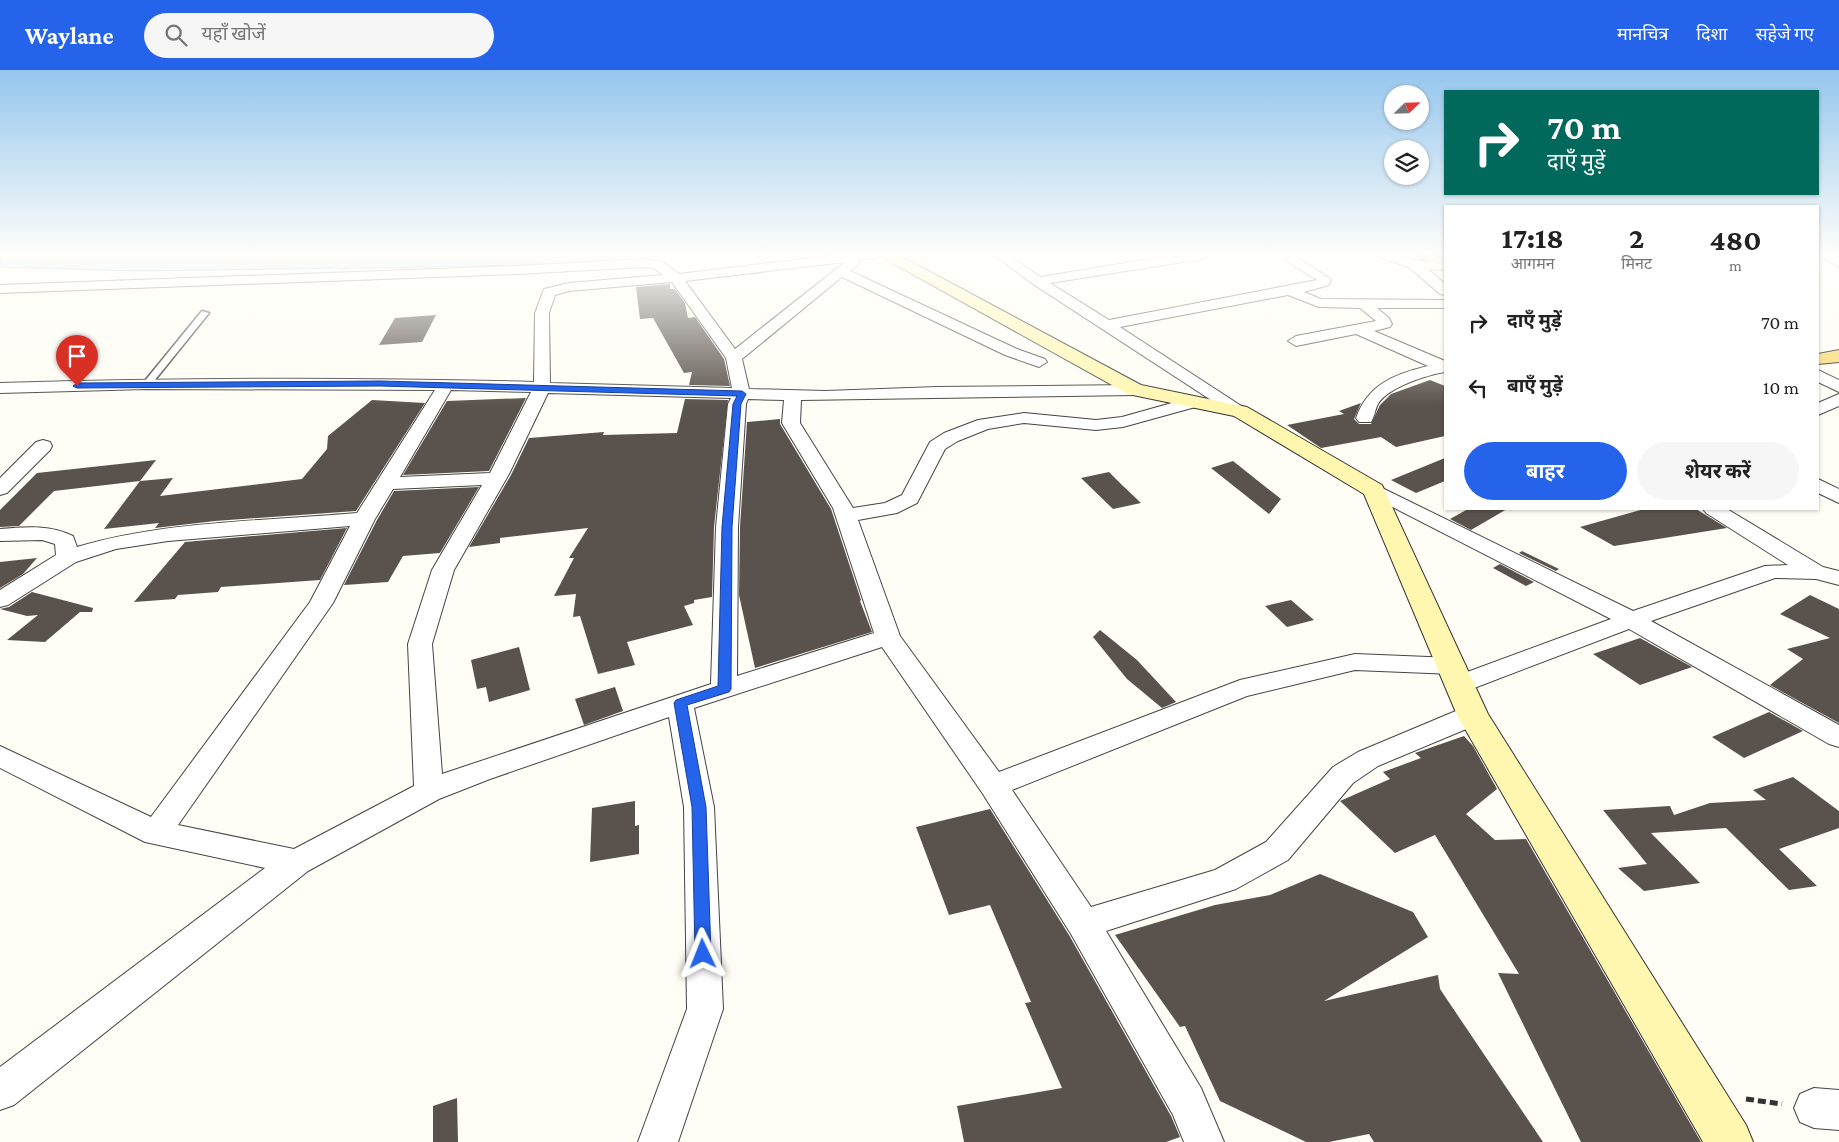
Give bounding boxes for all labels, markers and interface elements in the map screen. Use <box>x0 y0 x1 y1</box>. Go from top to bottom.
search box <box>144 13 494 58</box>
icon: search <box>162 21 190 49</box>
text: Waylane <box>25 22 114 49</box>
text: यहाँ खोजें <box>202 23 266 44</box>
text: मानचित्र <box>1617 24 1668 44</box>
text: दिशा <box>1696 24 1727 44</box>
text: सहेजे गए <box>1755 24 1814 44</box>
north arrow <box>1384 85 1429 130</box>
map controls <box>1384 85 1429 185</box>
text: 70 m <box>1547 108 1621 147</box>
icon: right <box>1464 110 1529 175</box>
button: layers <box>1384 140 1429 185</box>
text: दाएँ मुड़ें <box>1547 149 1606 174</box>
text: 17:18 <box>1502 221 1564 254</box>
text: 2 <box>1629 221 1644 254</box>
text: 480 <box>1710 223 1761 256</box>
text: आगमन <box>1511 255 1555 272</box>
text: मिनट <box>1621 255 1652 272</box>
text: m <box>1729 257 1742 274</box>
icon: right <box>1464 309 1492 337</box>
text: दाएँ मुड़ें <box>1507 310 1562 331</box>
text: 70 m <box>1761 312 1799 333</box>
pin <box>56 335 98 386</box>
icon: arrive <box>63 342 91 370</box>
icon: left <box>1464 374 1492 402</box>
text: बाएँ मुड़ें <box>1507 375 1563 396</box>
text: 10 m <box>1763 377 1799 398</box>
button: बाहर <box>1464 442 1627 500</box>
button: शेयर करें <box>1637 442 1799 500</box>
position arrow <box>676 927 728 979</box>

